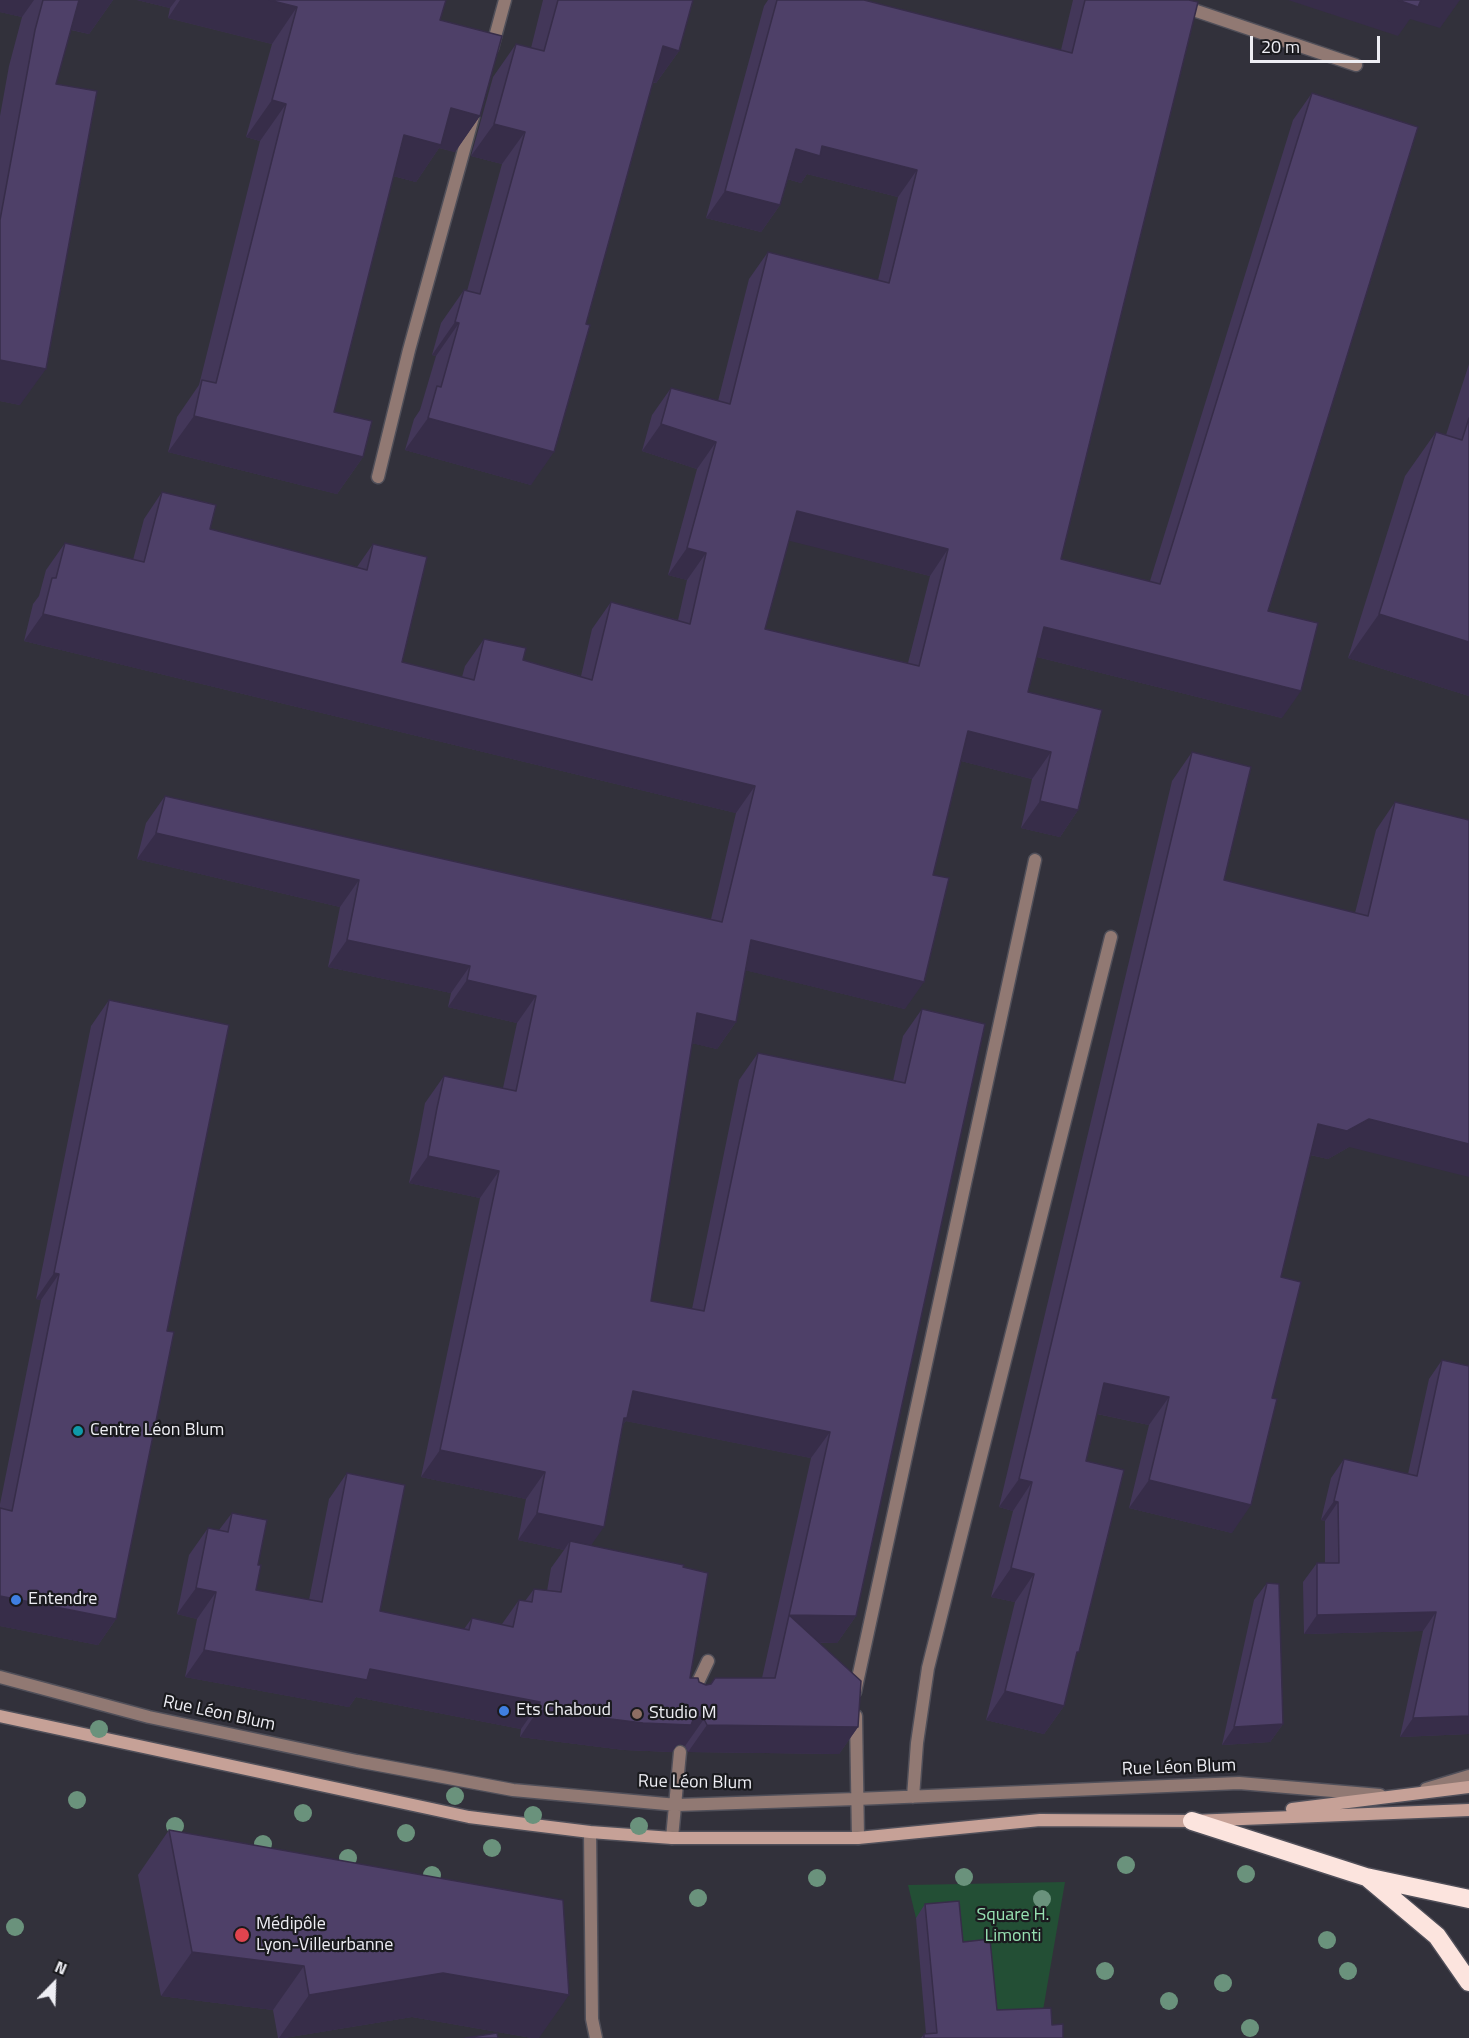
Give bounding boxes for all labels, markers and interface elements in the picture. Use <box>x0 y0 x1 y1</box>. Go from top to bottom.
scale bar <box>1253 24 1384 62</box>
text: 20 m <box>1261 33 1300 60</box>
place label: Centre Léon Blum <box>90 1420 224 1442</box>
marker: Centre Léon Blum <box>71 1424 85 1438</box>
place label: Entendre <box>28 1589 97 1611</box>
marker: Entendre <box>9 1593 23 1607</box>
street label: Rue Léon Blum <box>161 1692 277 1736</box>
place label: Ets Chaboud <box>516 1700 611 1722</box>
place label: Studio M <box>649 1703 717 1725</box>
marker: Ets Chaboud <box>497 1704 511 1718</box>
marker: Studio M <box>630 1707 644 1721</box>
street label: Rue Léon Blum <box>1122 1755 1236 1781</box>
street label: Rue Léon Blum <box>638 1771 752 1795</box>
park label: Square H. Limonti <box>977 1905 1049 1948</box>
place label: Médipôle Lyon-Villeurbanne <box>256 1914 393 1956</box>
marker: Médipôle Lyon-Villeurbanne <box>233 1926 251 1944</box>
north arrow <box>24 1954 84 2014</box>
text: N <box>51 1954 71 1981</box>

